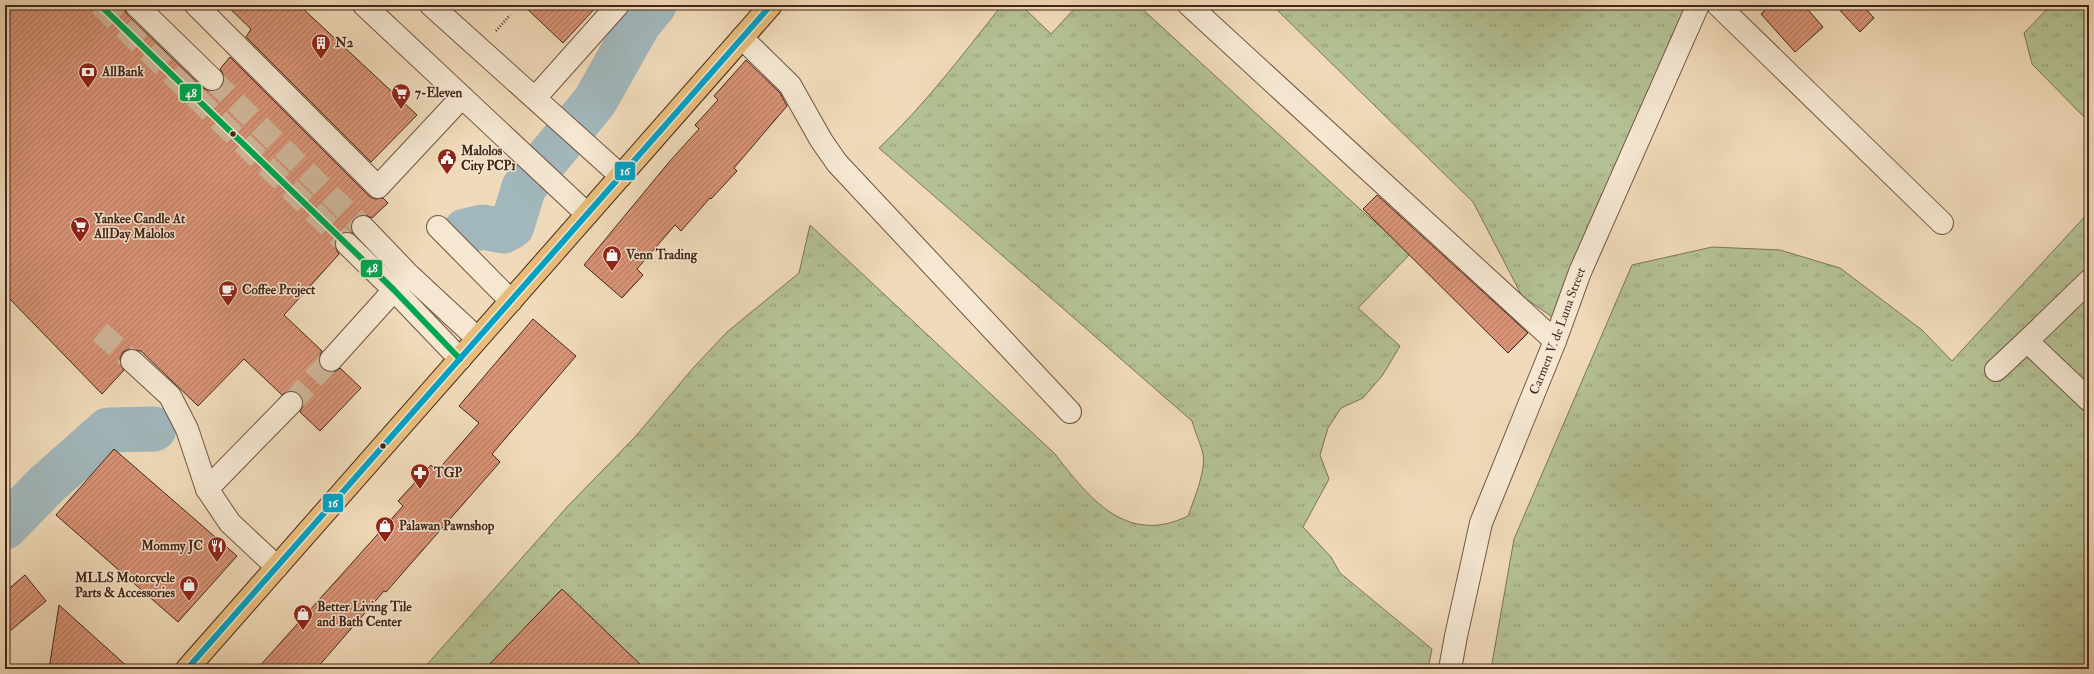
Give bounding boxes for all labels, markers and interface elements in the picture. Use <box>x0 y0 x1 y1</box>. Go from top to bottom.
building icon: N2 <box>310 32 332 60</box>
place label: N2 <box>334 35 354 51</box>
bank icon: AllBank <box>77 61 99 89</box>
place label: AllBank <box>101 64 144 80</box>
supermarket icon: 7-Eleven <box>390 82 412 110</box>
line badge: 48 <box>179 83 202 102</box>
place label: 7-Eleven <box>415 85 462 101</box>
text: 48 <box>184 87 197 101</box>
unlabelled marker <box>228 129 238 139</box>
place label: Malolos City PCP1 <box>460 143 516 175</box>
public building icon: Malolos City PCP1 <box>436 147 458 175</box>
line badge: 16 <box>614 161 636 181</box>
text: 16 <box>620 165 631 178</box>
place label: Yankee Candle At AllDay Malolos <box>93 211 186 243</box>
supermarket icon: Yankee Candle At AllDay Malolos <box>69 215 91 243</box>
shop icon: Venn Trading <box>601 244 623 272</box>
place label: Venn Trading <box>625 247 698 264</box>
line badge: 48 <box>360 259 383 278</box>
text: 48 <box>365 262 378 276</box>
street label: Carmen V. de Luna Street <box>1526 265 1589 397</box>
cafe icon: Coffee Project <box>217 279 239 307</box>
place label: Coffee Project <box>242 282 316 298</box>
unlabelled marker <box>378 441 388 451</box>
pharmacy icon: TGP <box>409 462 431 490</box>
place label: TGP <box>433 465 463 481</box>
line badge: 16 <box>322 493 344 513</box>
text: 16 <box>328 497 339 510</box>
shop icon: Palawan Pawnshop <box>374 515 396 543</box>
place label: Palawan Pawnshop <box>399 518 495 535</box>
restaurant icon: Mommy JC <box>206 535 228 563</box>
place label: Mommy JC <box>140 538 203 555</box>
place label: MLLS Motorcycle Parts & Accessories <box>74 570 176 601</box>
shop icon: MLLS Motorcycle Parts & Accessories <box>178 574 200 602</box>
place label: Better Living Tile and Bath Center <box>317 599 412 630</box>
shop icon: Better Living Tile and Bath Center <box>292 603 314 631</box>

